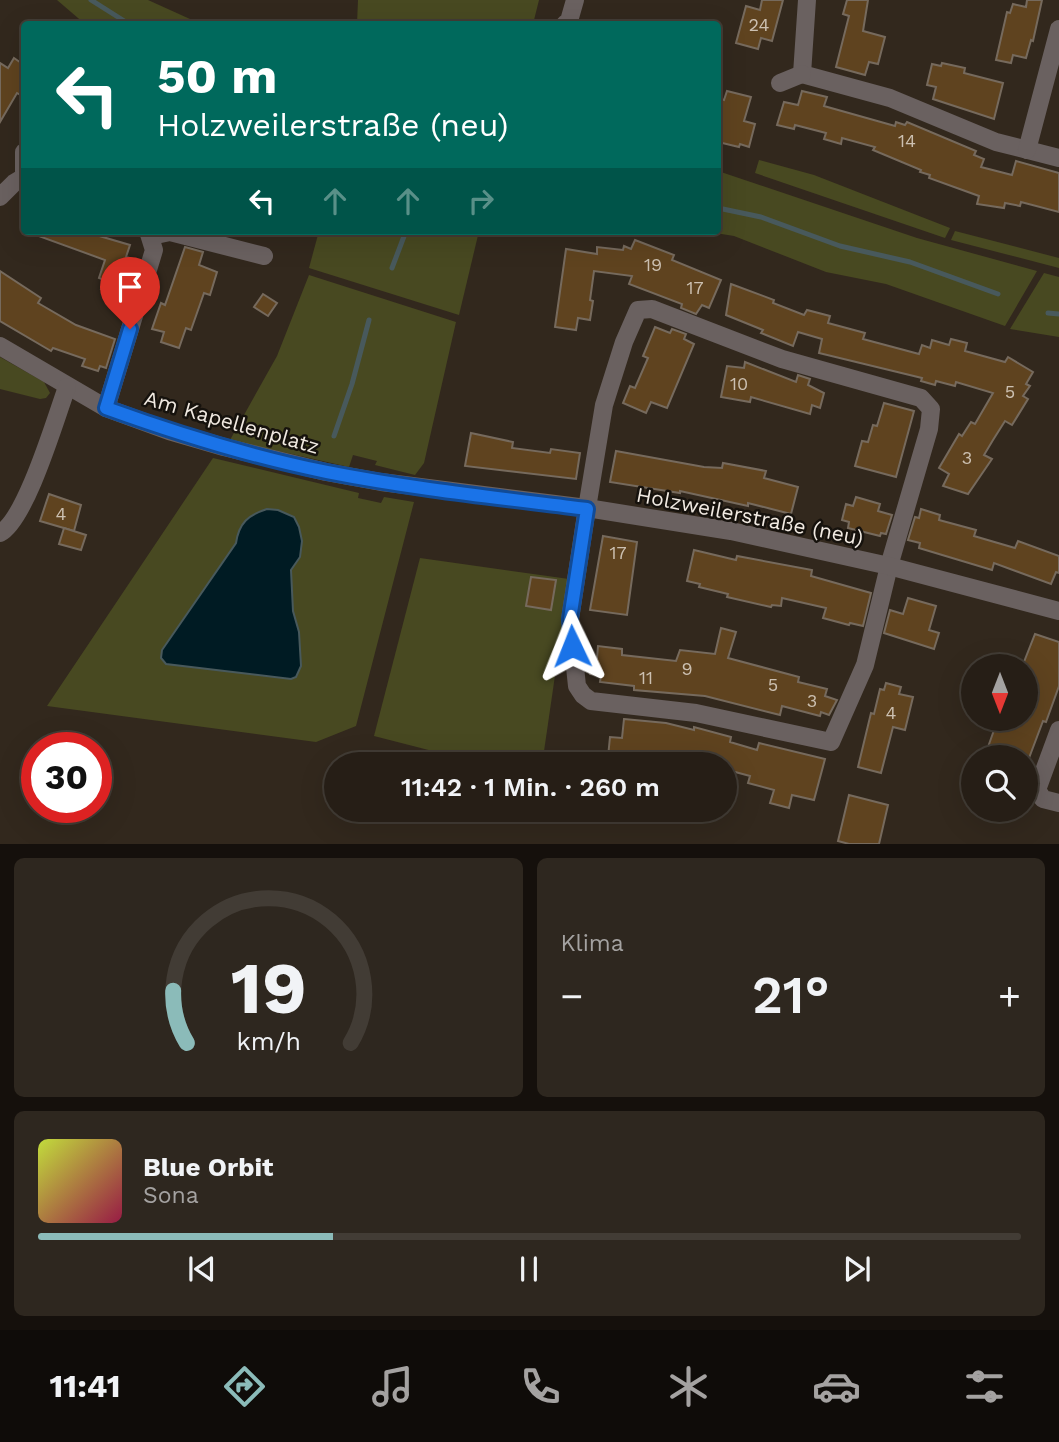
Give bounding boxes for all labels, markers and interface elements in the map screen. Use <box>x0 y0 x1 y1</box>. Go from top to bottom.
house number: 24 <box>749 14 769 35</box>
text: 50 m <box>157 47 277 105</box>
icon: left <box>42 49 133 140</box>
text: Holzweilerstraße (neu) <box>157 106 508 144</box>
house number: 14 <box>898 130 916 151</box>
icon: left <box>243 182 281 220</box>
icon: ahead <box>316 182 354 220</box>
icon: ahead <box>389 182 427 220</box>
icon: right <box>462 182 500 220</box>
house number: 19 <box>644 254 662 275</box>
pin <box>100 257 160 329</box>
icon: arrive <box>111 268 149 306</box>
house number: 17 <box>686 277 704 298</box>
house number: 10 <box>730 373 748 394</box>
house number: 5 <box>1005 381 1015 402</box>
street label: Am Kapellenplatz <box>142 385 322 459</box>
house number: 3 <box>962 447 972 468</box>
street label: Holzweilerstraße (neu) <box>634 482 866 550</box>
house number: 4 <box>56 503 67 524</box>
house number: 17 <box>609 542 627 563</box>
position arrow <box>535 609 609 683</box>
north arrow <box>961 654 1038 732</box>
map controls <box>961 654 1038 822</box>
house number: 9 <box>681 658 693 679</box>
house number: 11 <box>639 667 653 688</box>
house number: 5 <box>768 674 778 695</box>
house number: 3 <box>807 690 817 711</box>
house number: 4 <box>886 702 897 723</box>
speed limit sign: 30 <box>21 732 112 823</box>
button: search <box>961 745 1038 822</box>
text: 11:42 · 1 Min. · 260 m <box>401 772 660 802</box>
text: Klima <box>561 930 624 957</box>
text: 19 <box>230 946 306 1032</box>
text: 21° <box>752 965 829 1026</box>
text: − <box>561 974 583 1018</box>
text: + <box>998 974 1021 1018</box>
text: km/h <box>236 1027 300 1056</box>
text: Blue Orbit <box>143 1152 273 1182</box>
text: Sona <box>143 1182 199 1209</box>
icon: previous <box>183 1250 221 1288</box>
icon: pause <box>510 1250 548 1288</box>
icon: next <box>838 1250 876 1288</box>
icon: directions <box>220 1362 269 1411</box>
icon: music <box>368 1362 417 1411</box>
icon: phone <box>516 1362 565 1411</box>
icon: climate <box>664 1362 713 1411</box>
icon: car <box>812 1362 861 1411</box>
icon: filters <box>960 1362 1009 1411</box>
text: 11:41 <box>50 1367 121 1405</box>

